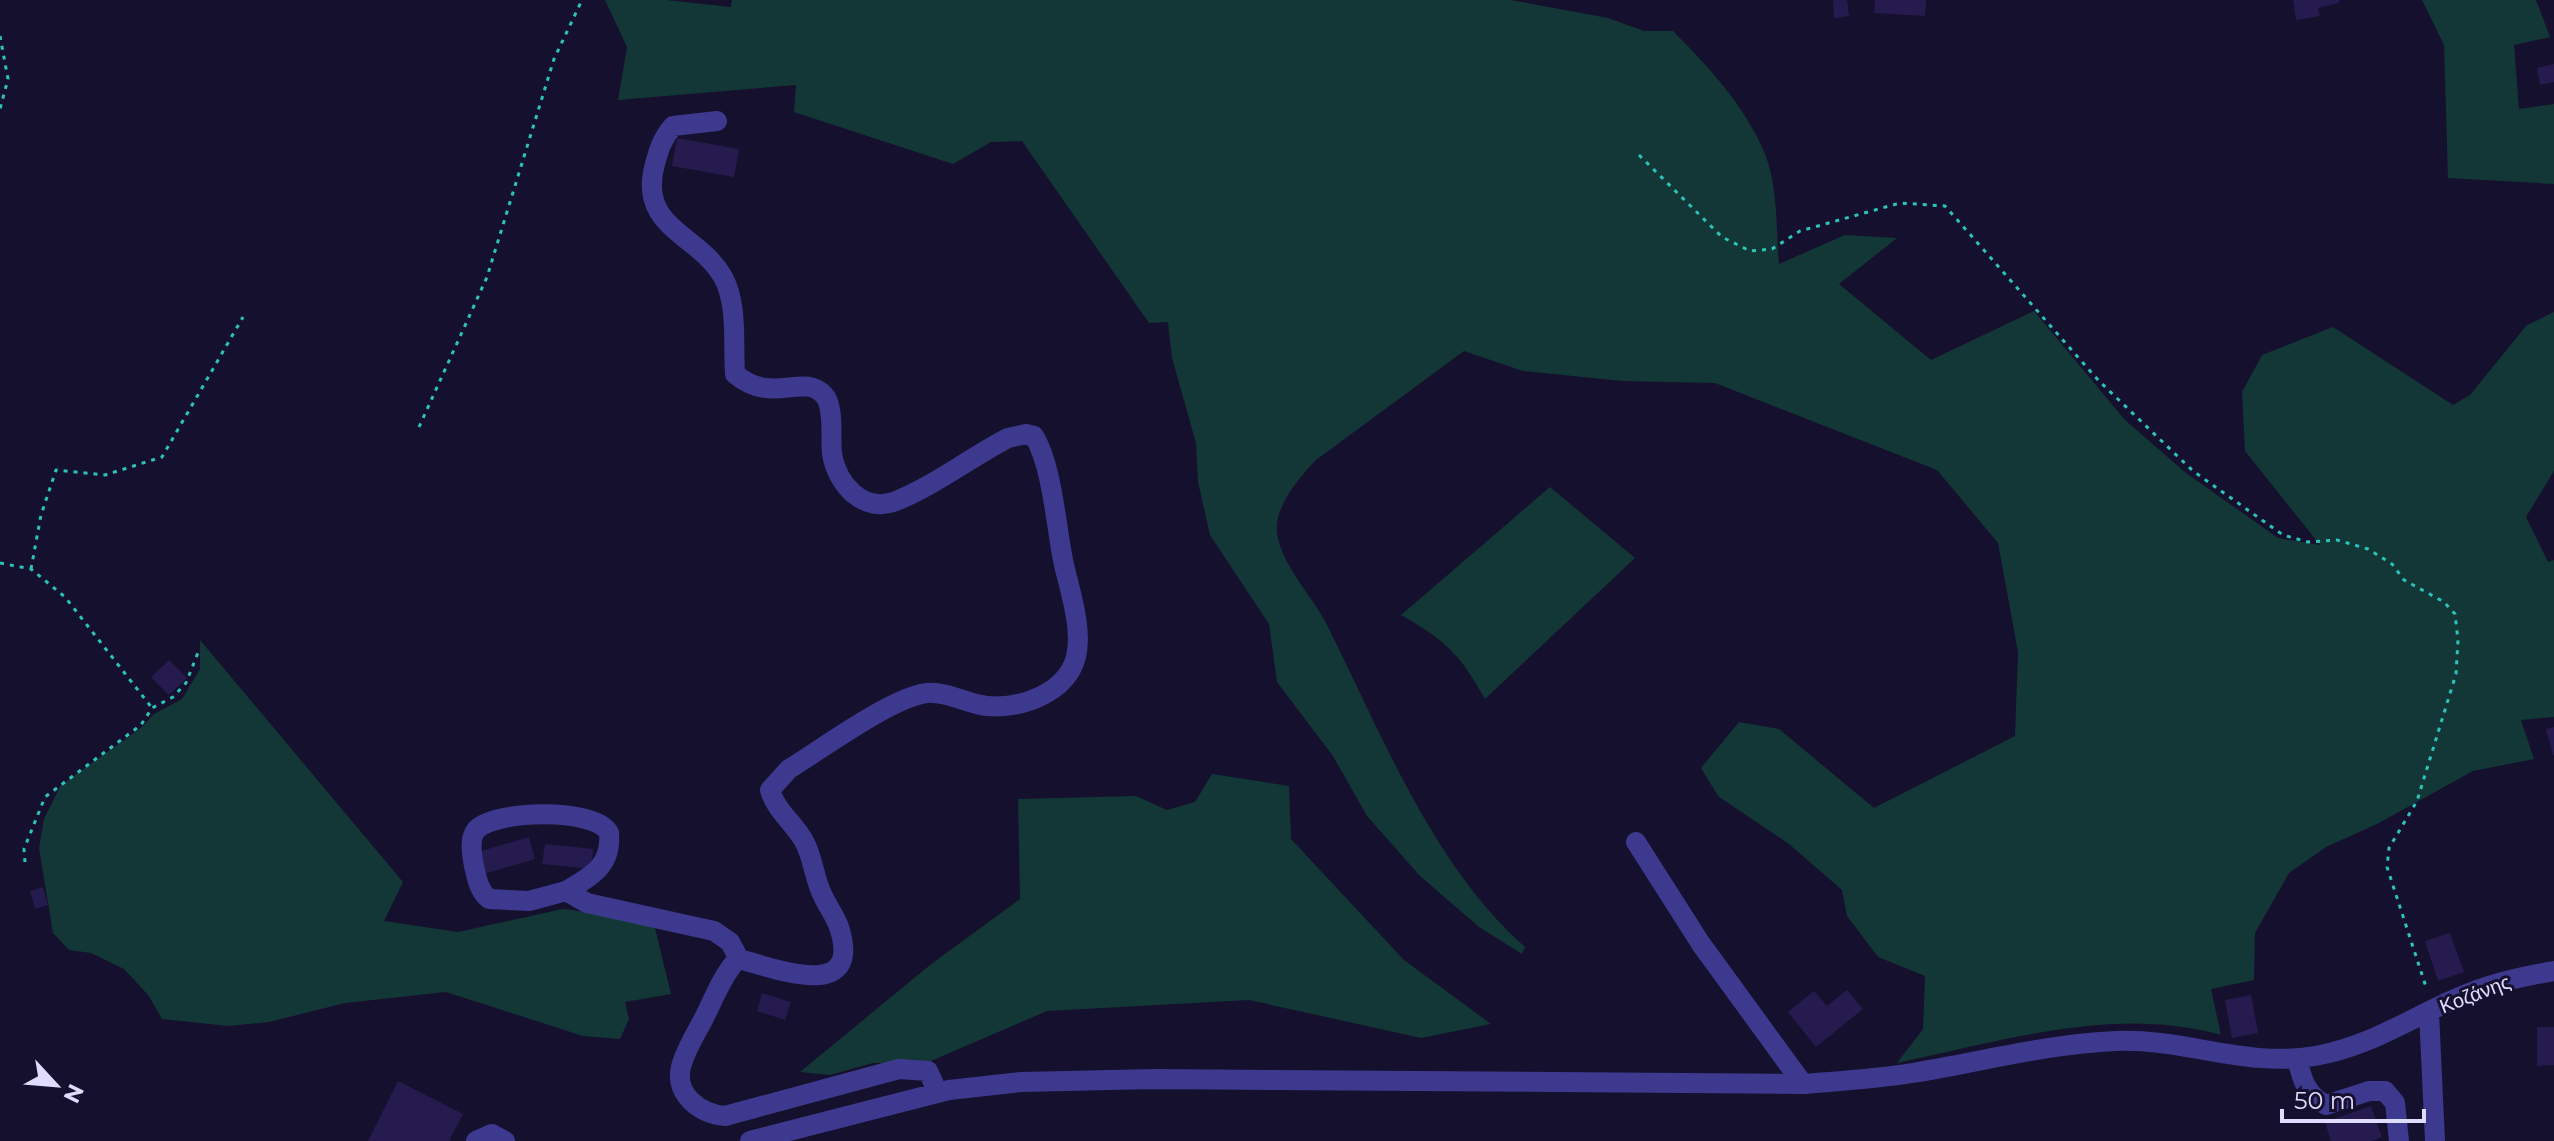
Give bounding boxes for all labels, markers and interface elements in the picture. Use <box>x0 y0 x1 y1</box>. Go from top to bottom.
street label: Κοζάνης <box>2436 969 2514 1018</box>
north arrow <box>16 1045 96 1125</box>
scale bar <box>2282 1073 2424 1123</box>
text: N <box>57 1080 90 1107</box>
text: 50 m <box>2294 1086 2355 1115</box>

